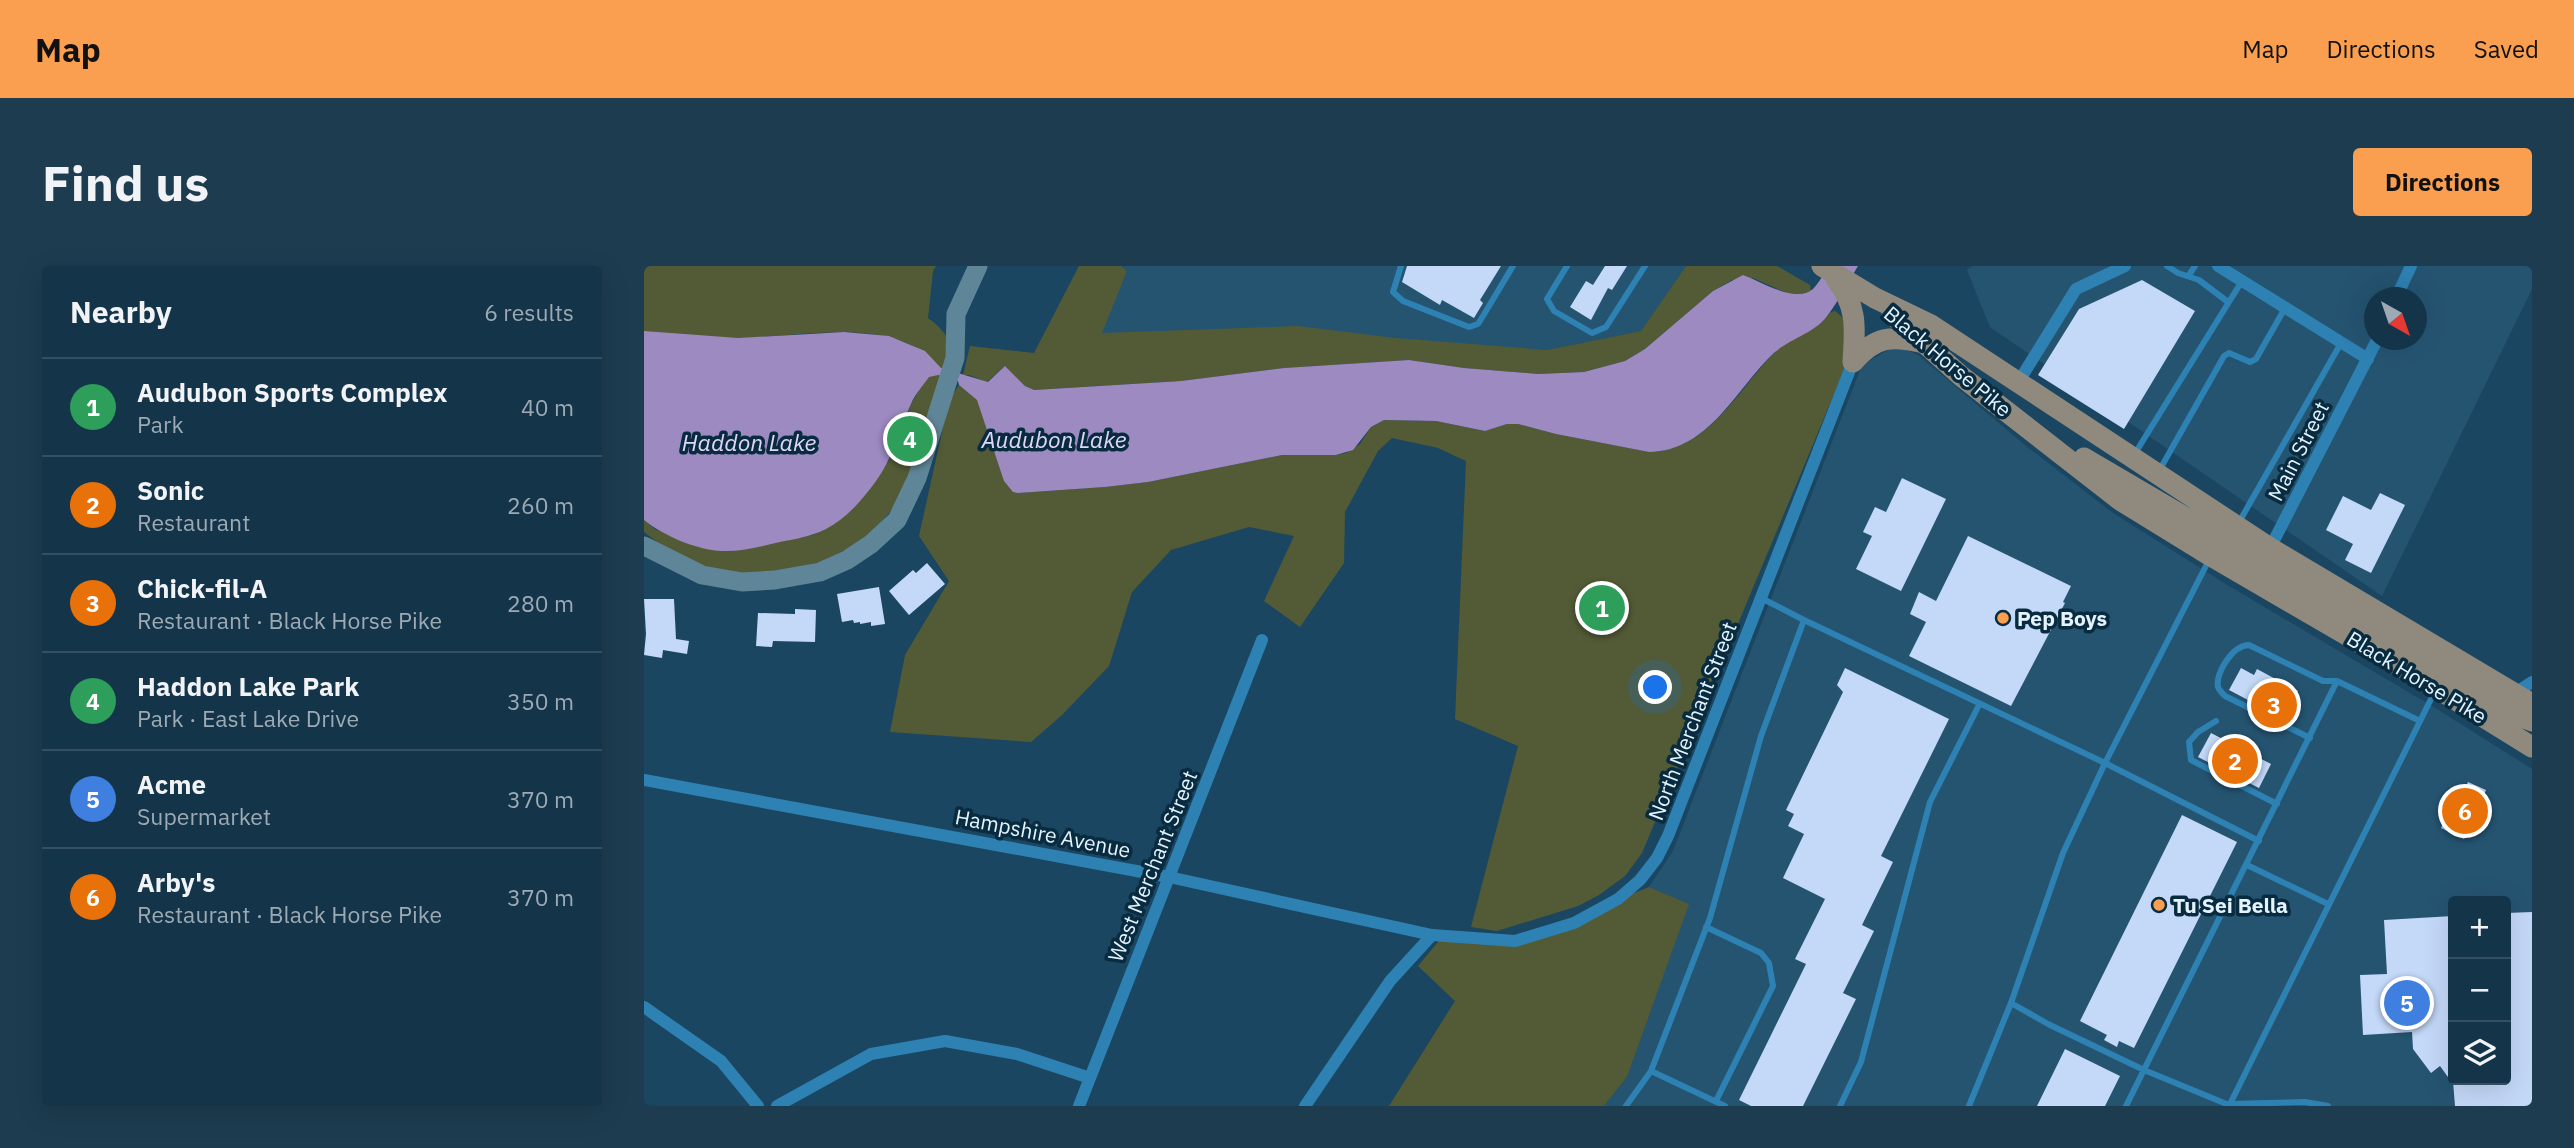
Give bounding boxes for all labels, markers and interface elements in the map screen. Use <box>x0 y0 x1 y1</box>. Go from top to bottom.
text: Map <box>35 28 101 71</box>
text: Map <box>2242 33 2288 65</box>
text: Directions <box>2326 33 2436 65</box>
text: Saved <box>2474 33 2539 65</box>
button: Directions <box>2353 148 2532 216</box>
text: Find us <box>42 151 209 214</box>
north arrow <box>2364 287 2427 350</box>
text: Nearby <box>70 292 172 331</box>
text: 6 results <box>484 297 574 327</box>
street label: Black Horse Pike <box>1878 299 2018 423</box>
text: Audubon Sports Complex <box>137 375 448 409</box>
text: 1 <box>86 392 100 422</box>
text: 40 m <box>521 392 574 422</box>
street label: Main Street <box>2261 397 2335 505</box>
text: Park <box>137 409 184 439</box>
pin: 4 <box>887 413 933 465</box>
water label: Audubon Lake <box>981 424 1127 454</box>
water label: Haddon Lake <box>682 427 816 457</box>
text: Sonic <box>137 473 204 507</box>
text: 2 <box>86 490 100 520</box>
text: 260 m <box>507 490 574 520</box>
text: Restaurant <box>137 507 250 537</box>
text: Chick-fil-A <box>137 571 267 605</box>
pin: 1 <box>1579 582 1625 634</box>
text: 3 <box>86 588 100 618</box>
text: 280 m <box>507 588 574 618</box>
place label: Pep Boys <box>2017 604 2107 632</box>
text: Restaurant · Black Horse Pike <box>137 605 442 635</box>
marker: Pep Boys <box>1995 610 2011 626</box>
street label: North Merchant Street <box>1641 618 1743 824</box>
street label: Black Horse Pike <box>2342 624 2492 730</box>
text: Haddon Lake Park <box>137 669 359 703</box>
your location <box>1638 670 1672 704</box>
pin: 3 <box>2251 679 2297 731</box>
text: 4 <box>86 686 100 716</box>
text: 350 m <box>507 686 574 716</box>
text: Park · East Lake Drive <box>137 703 359 733</box>
pin: 2 <box>2212 735 2258 787</box>
street label: West Merchant Street <box>1101 766 1203 966</box>
text: Acme <box>137 767 206 801</box>
text: 5 <box>86 784 100 814</box>
text: 370 m <box>507 784 574 814</box>
pin: 6 <box>2442 785 2488 837</box>
text: Supermarket <box>137 801 271 831</box>
street label: Hampshire Avenue <box>953 802 1133 864</box>
text: Arby's <box>137 865 215 899</box>
text: 6 <box>86 882 100 912</box>
text: 370 m <box>507 882 574 912</box>
place label: Tu Sei Bella <box>2173 891 2288 919</box>
map controls <box>2448 896 2511 1085</box>
button: + <box>2448 896 2511 959</box>
marker: Tu Sei Bella <box>2151 897 2167 913</box>
text: Restaurant · Black Horse Pike <box>137 899 442 929</box>
button: − <box>2448 959 2511 1022</box>
pin: 5 <box>2384 977 2430 1029</box>
button: layers <box>2448 1022 2511 1085</box>

